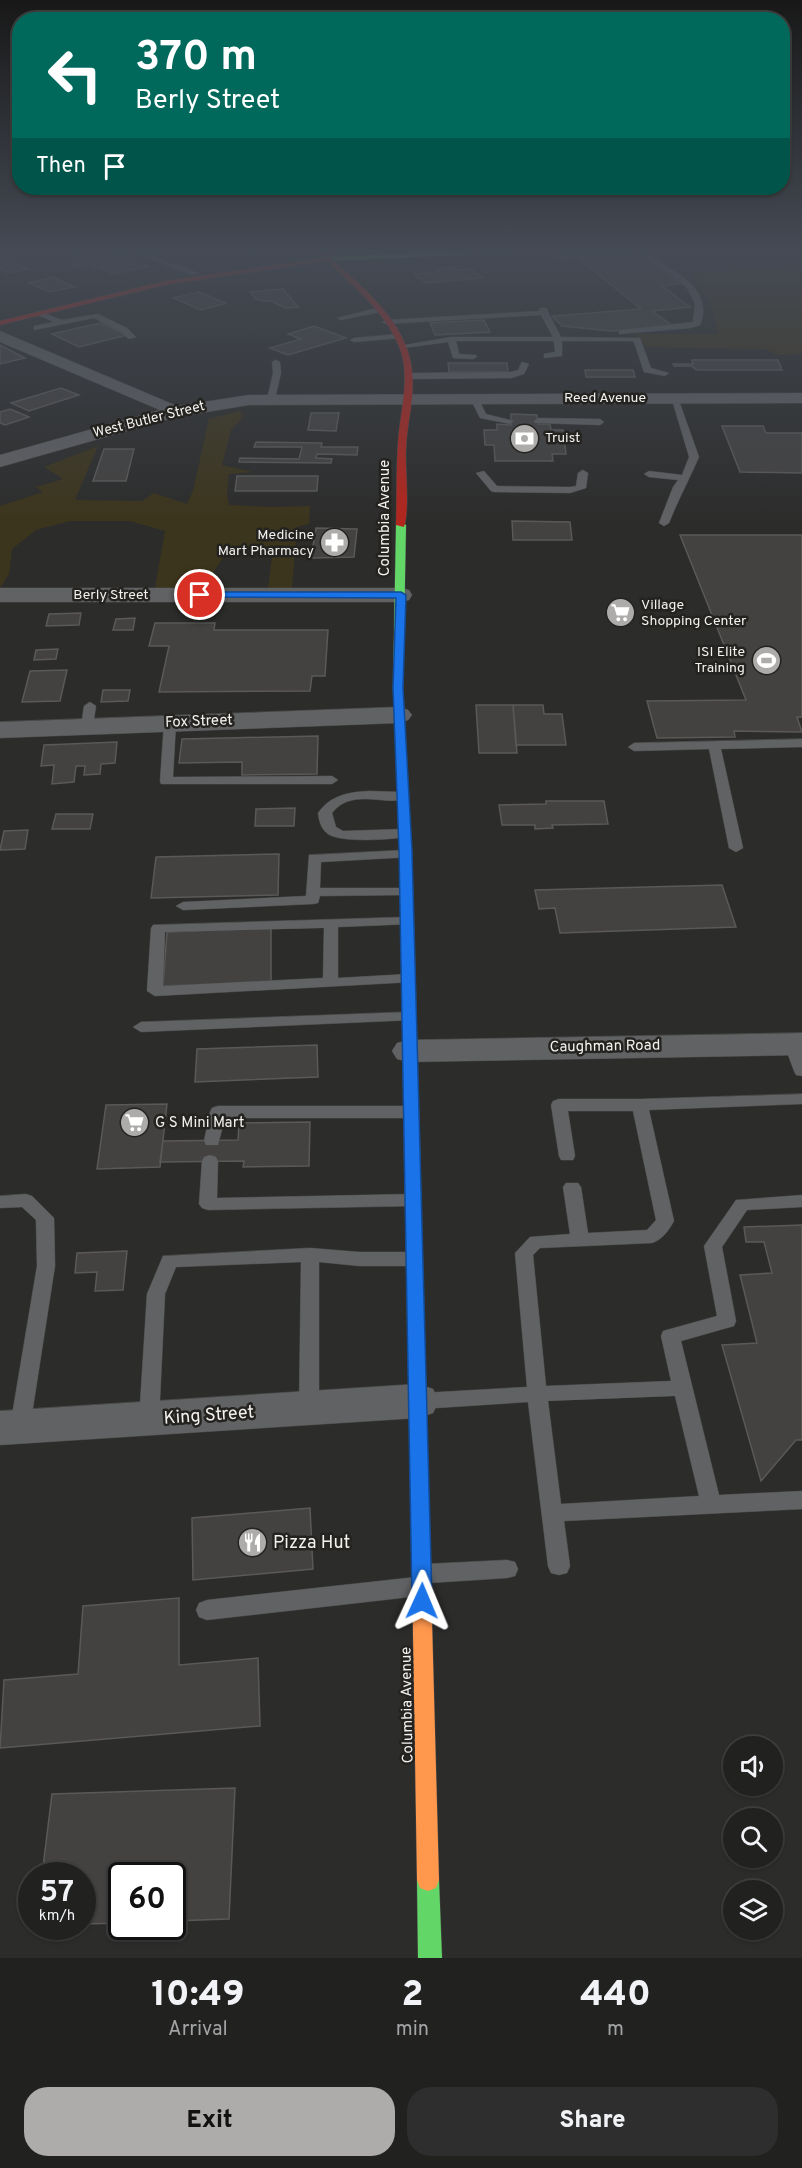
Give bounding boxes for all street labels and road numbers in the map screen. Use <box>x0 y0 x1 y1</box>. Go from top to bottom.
street label: Reed Avenue <box>564 390 646 407</box>
street label: West Butler Street <box>91 398 207 442</box>
street label: Columbia Avenue <box>376 460 395 576</box>
street label: Berly Street <box>73 587 149 604</box>
street label: Fox Street <box>165 711 233 733</box>
street label: Caughman Road <box>550 1037 660 1057</box>
street label: King Street <box>163 1401 255 1431</box>
street label: Columbia Avenue <box>397 1647 419 1763</box>

